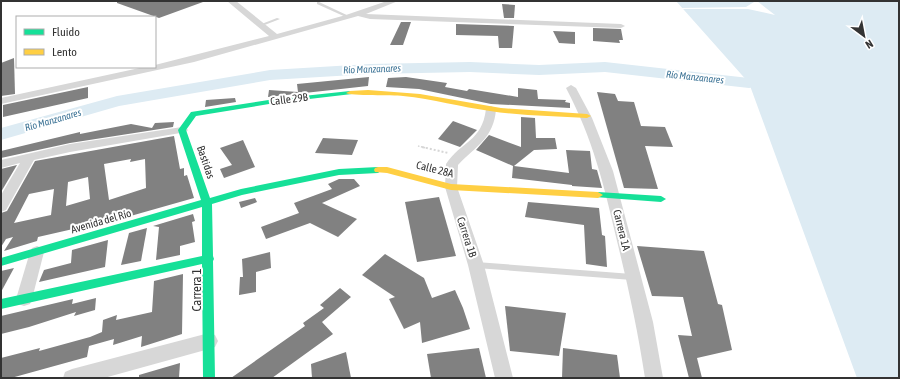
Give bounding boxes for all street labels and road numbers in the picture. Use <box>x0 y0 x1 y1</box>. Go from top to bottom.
street label: Calle 29B <box>269 91 309 107</box>
street label: Bastidas <box>195 144 217 180</box>
street label: Calle 28A <box>415 159 455 180</box>
street label: Avenida del Río <box>69 207 133 235</box>
street label: Carrera 1A <box>611 208 633 252</box>
street label: Carrera 1B <box>455 215 479 259</box>
street label: Carrera 1 <box>189 269 204 311</box>

